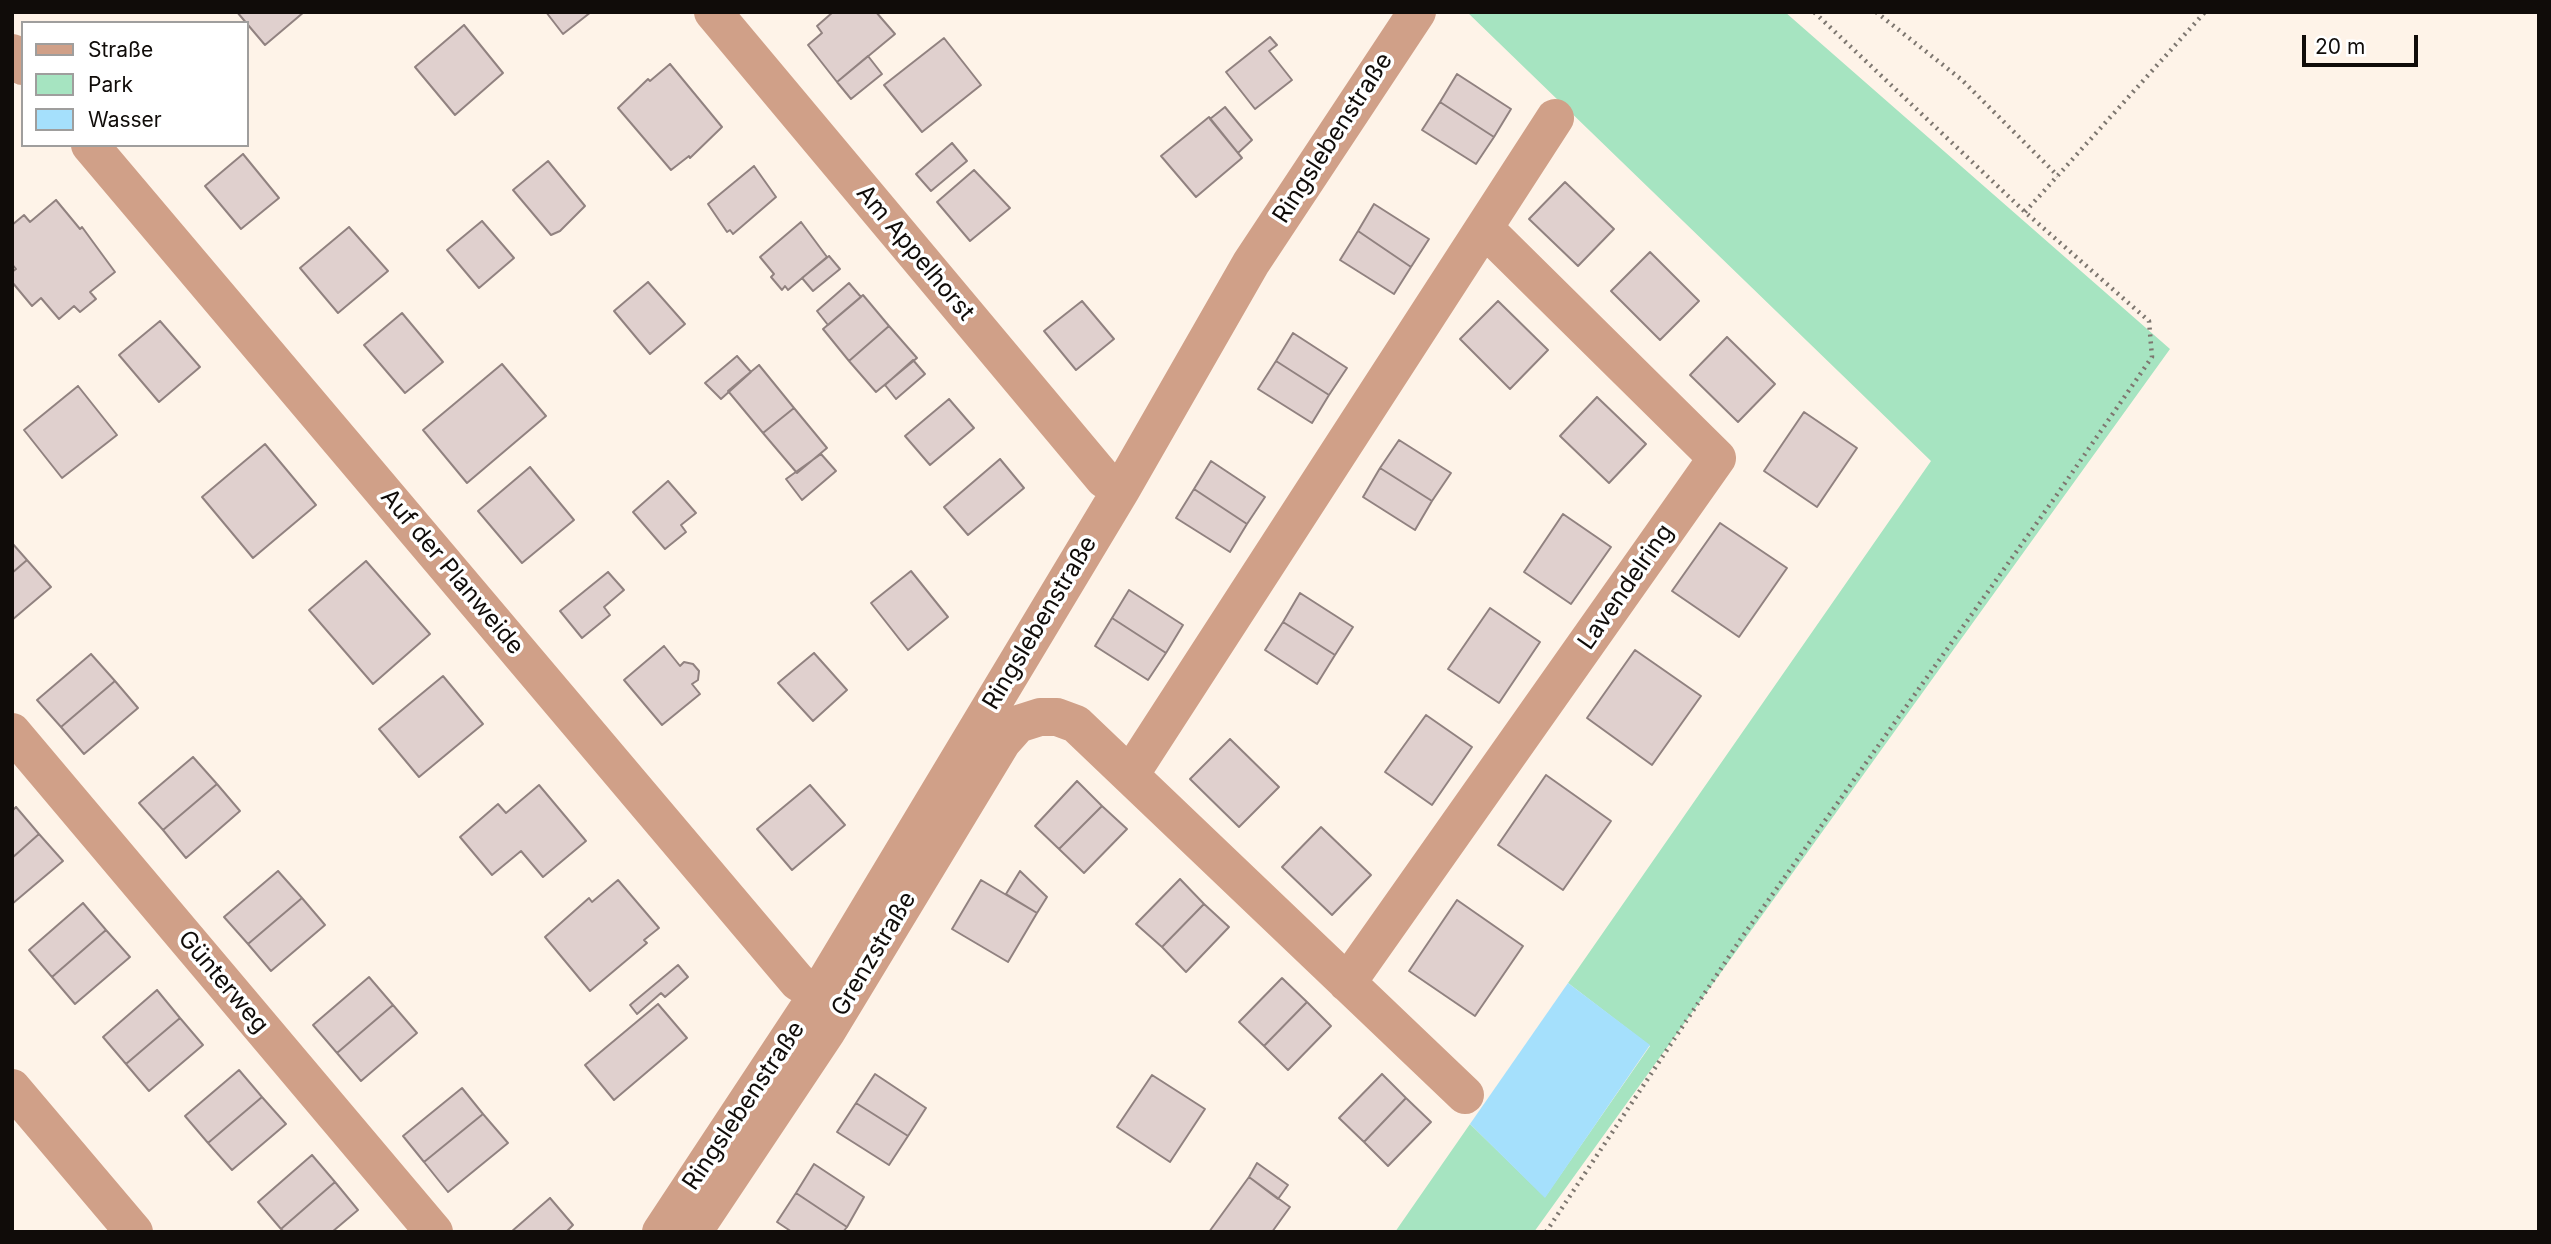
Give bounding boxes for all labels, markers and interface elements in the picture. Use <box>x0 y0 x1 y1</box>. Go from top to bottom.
legend <box>21 21 248 147</box>
scale bar <box>2306 21 2422 65</box>
text: 20 m <box>2315 34 2365 59</box>
text: Straße <box>88 37 153 62</box>
street label: Ringslebenstraße <box>1267 47 1399 229</box>
text: Park <box>88 72 133 97</box>
text: Wasser <box>88 107 162 132</box>
street label: Am Appelhorst <box>850 179 980 327</box>
street label: Auf der Planweide <box>374 483 530 661</box>
street label: Lavendelring <box>1572 519 1680 655</box>
street label: Ringslebenstraße <box>977 531 1103 715</box>
street label: Grenzstraße <box>826 887 922 1021</box>
street label: Günterweg <box>172 925 274 1039</box>
street label: Ringslebenstraße <box>677 1016 811 1196</box>

